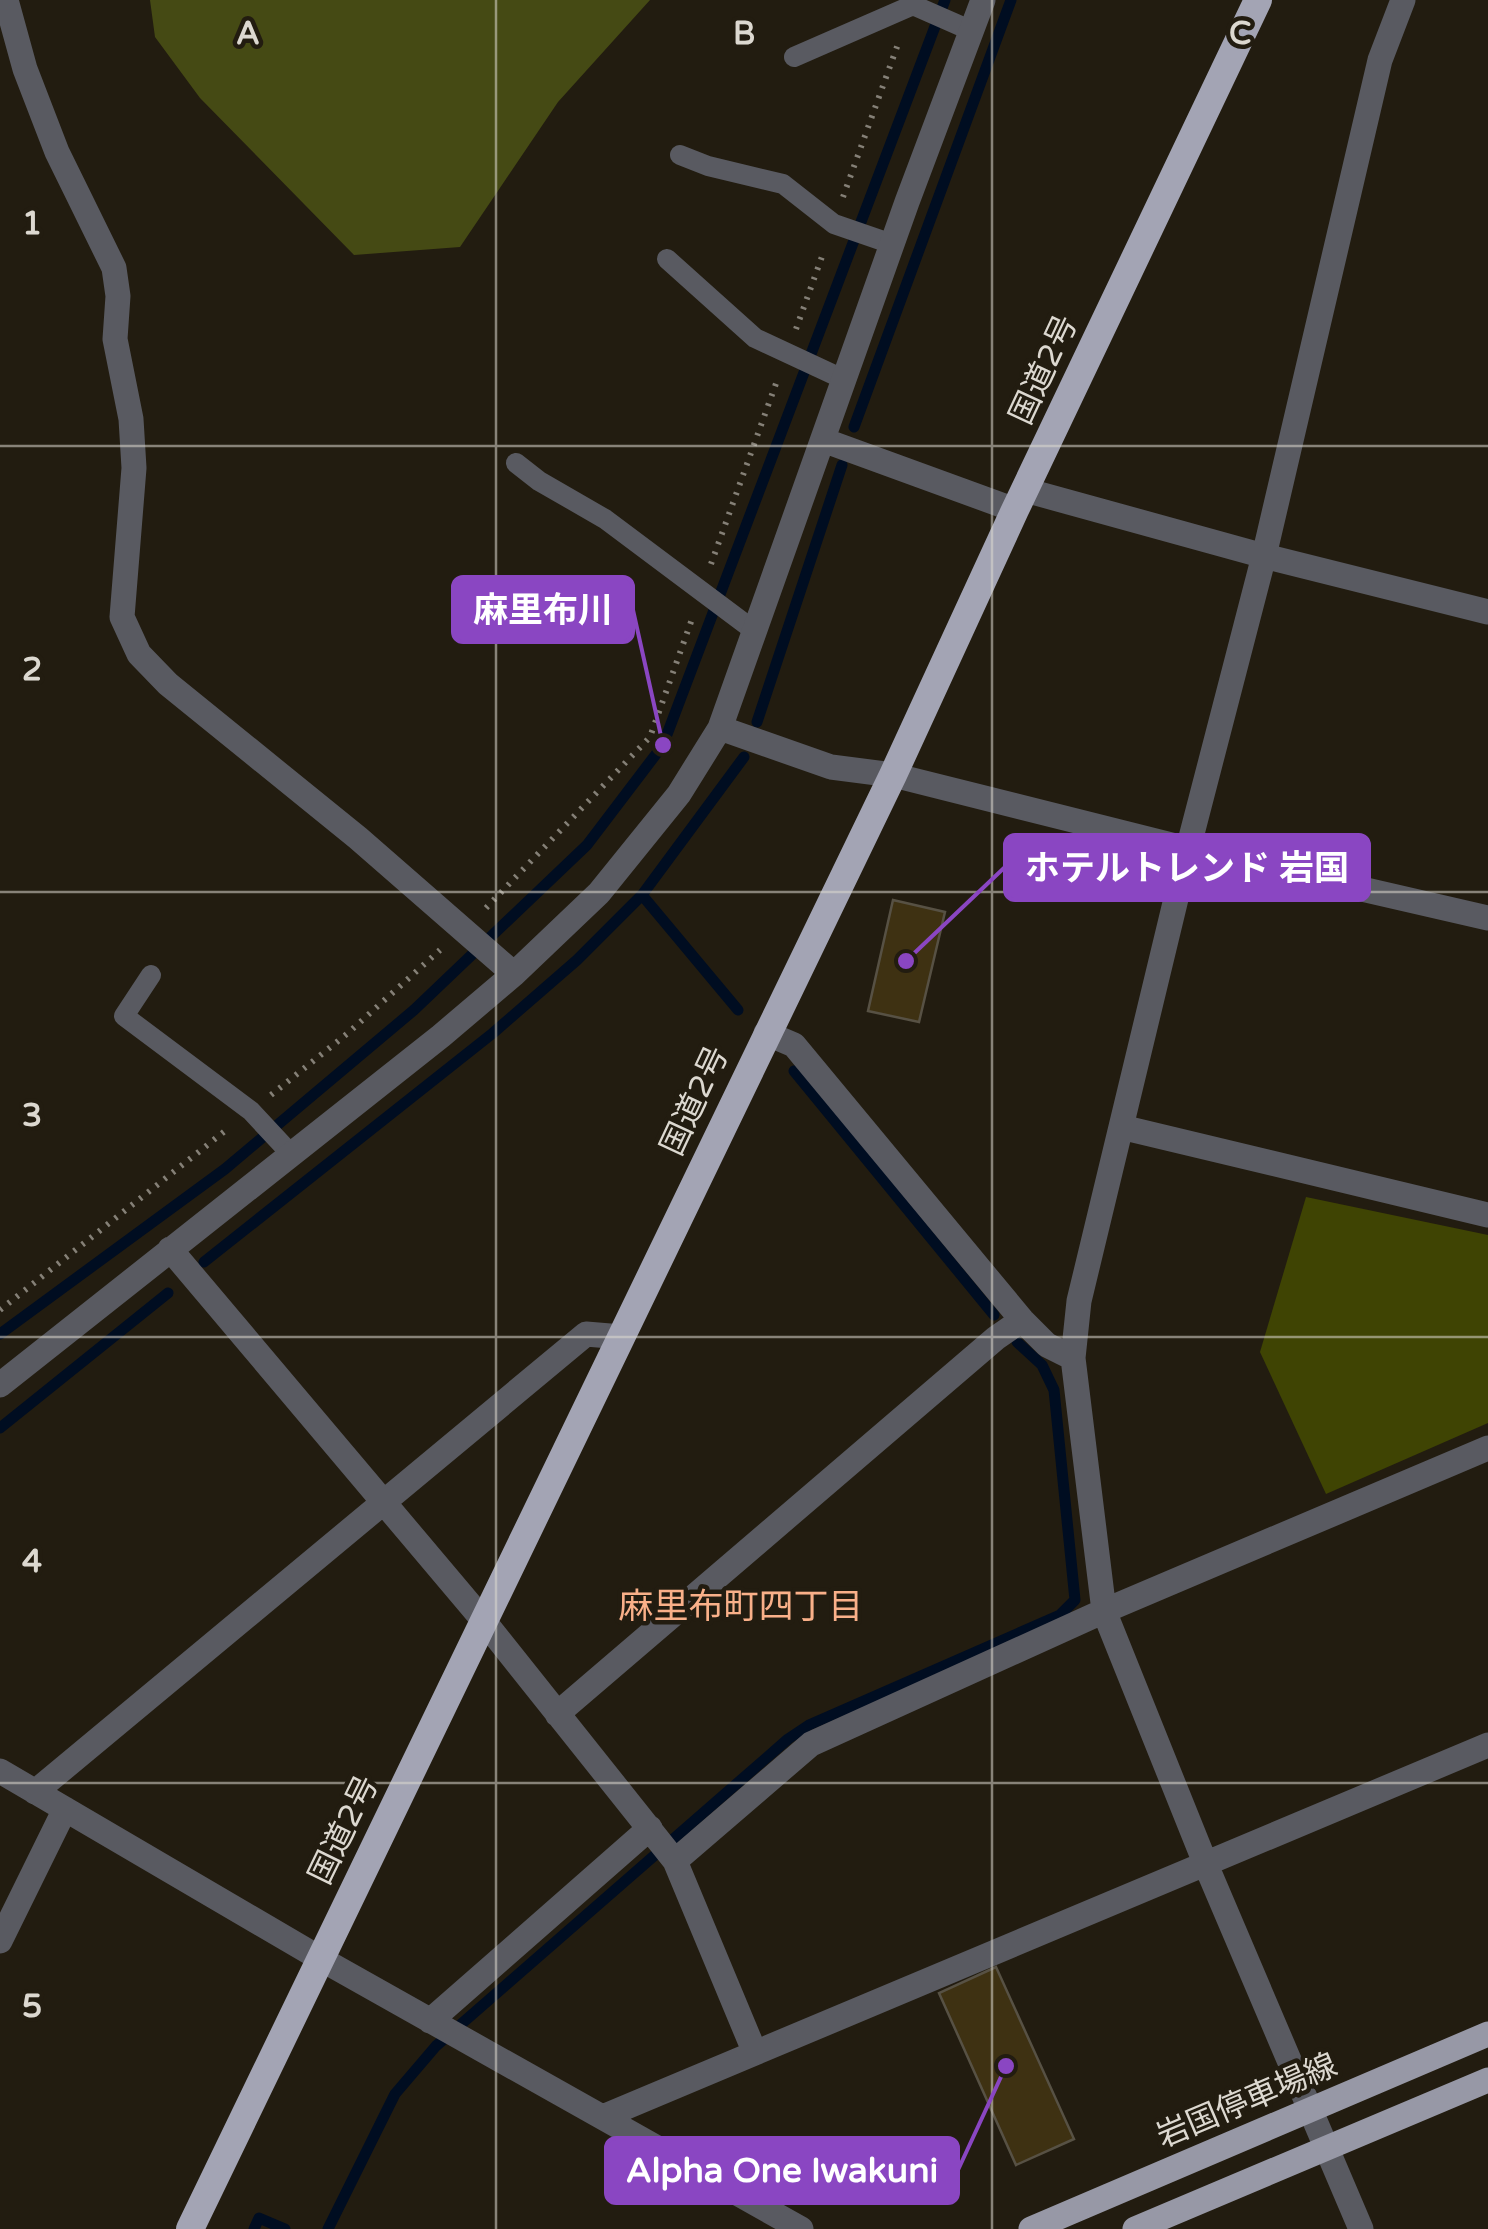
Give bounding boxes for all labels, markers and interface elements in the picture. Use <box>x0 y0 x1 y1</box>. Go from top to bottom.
text: A <box>236 15 260 53</box>
text: B <box>733 15 755 53</box>
text: C <box>1229 15 1251 53</box>
text: 1 <box>22 205 42 243</box>
street label: 国道2号 <box>1002 309 1086 431</box>
callout: 麻里布川 <box>453 577 633 642</box>
text: 麻里布川 <box>473 590 613 632</box>
text: 2 <box>22 651 42 689</box>
callout: ホテルトレンド 岩国 <box>1005 835 1369 900</box>
text: ホテルトレンド 岩国 <box>1025 848 1349 890</box>
street label: 国道2号 <box>653 1040 737 1162</box>
text: 3 <box>22 1097 42 1135</box>
text: 4 <box>22 1543 42 1581</box>
district label: 麻里布町四丁目 <box>618 1586 864 1628</box>
street label: 国道2号 <box>301 1769 387 1891</box>
text: 5 <box>22 1988 42 2026</box>
street label: 岩国停車場線 <box>1151 2046 1343 2156</box>
callout: Alpha One Iwakuni <box>606 2138 958 2203</box>
text: Alpha One Iwakuni <box>626 2150 938 2192</box>

